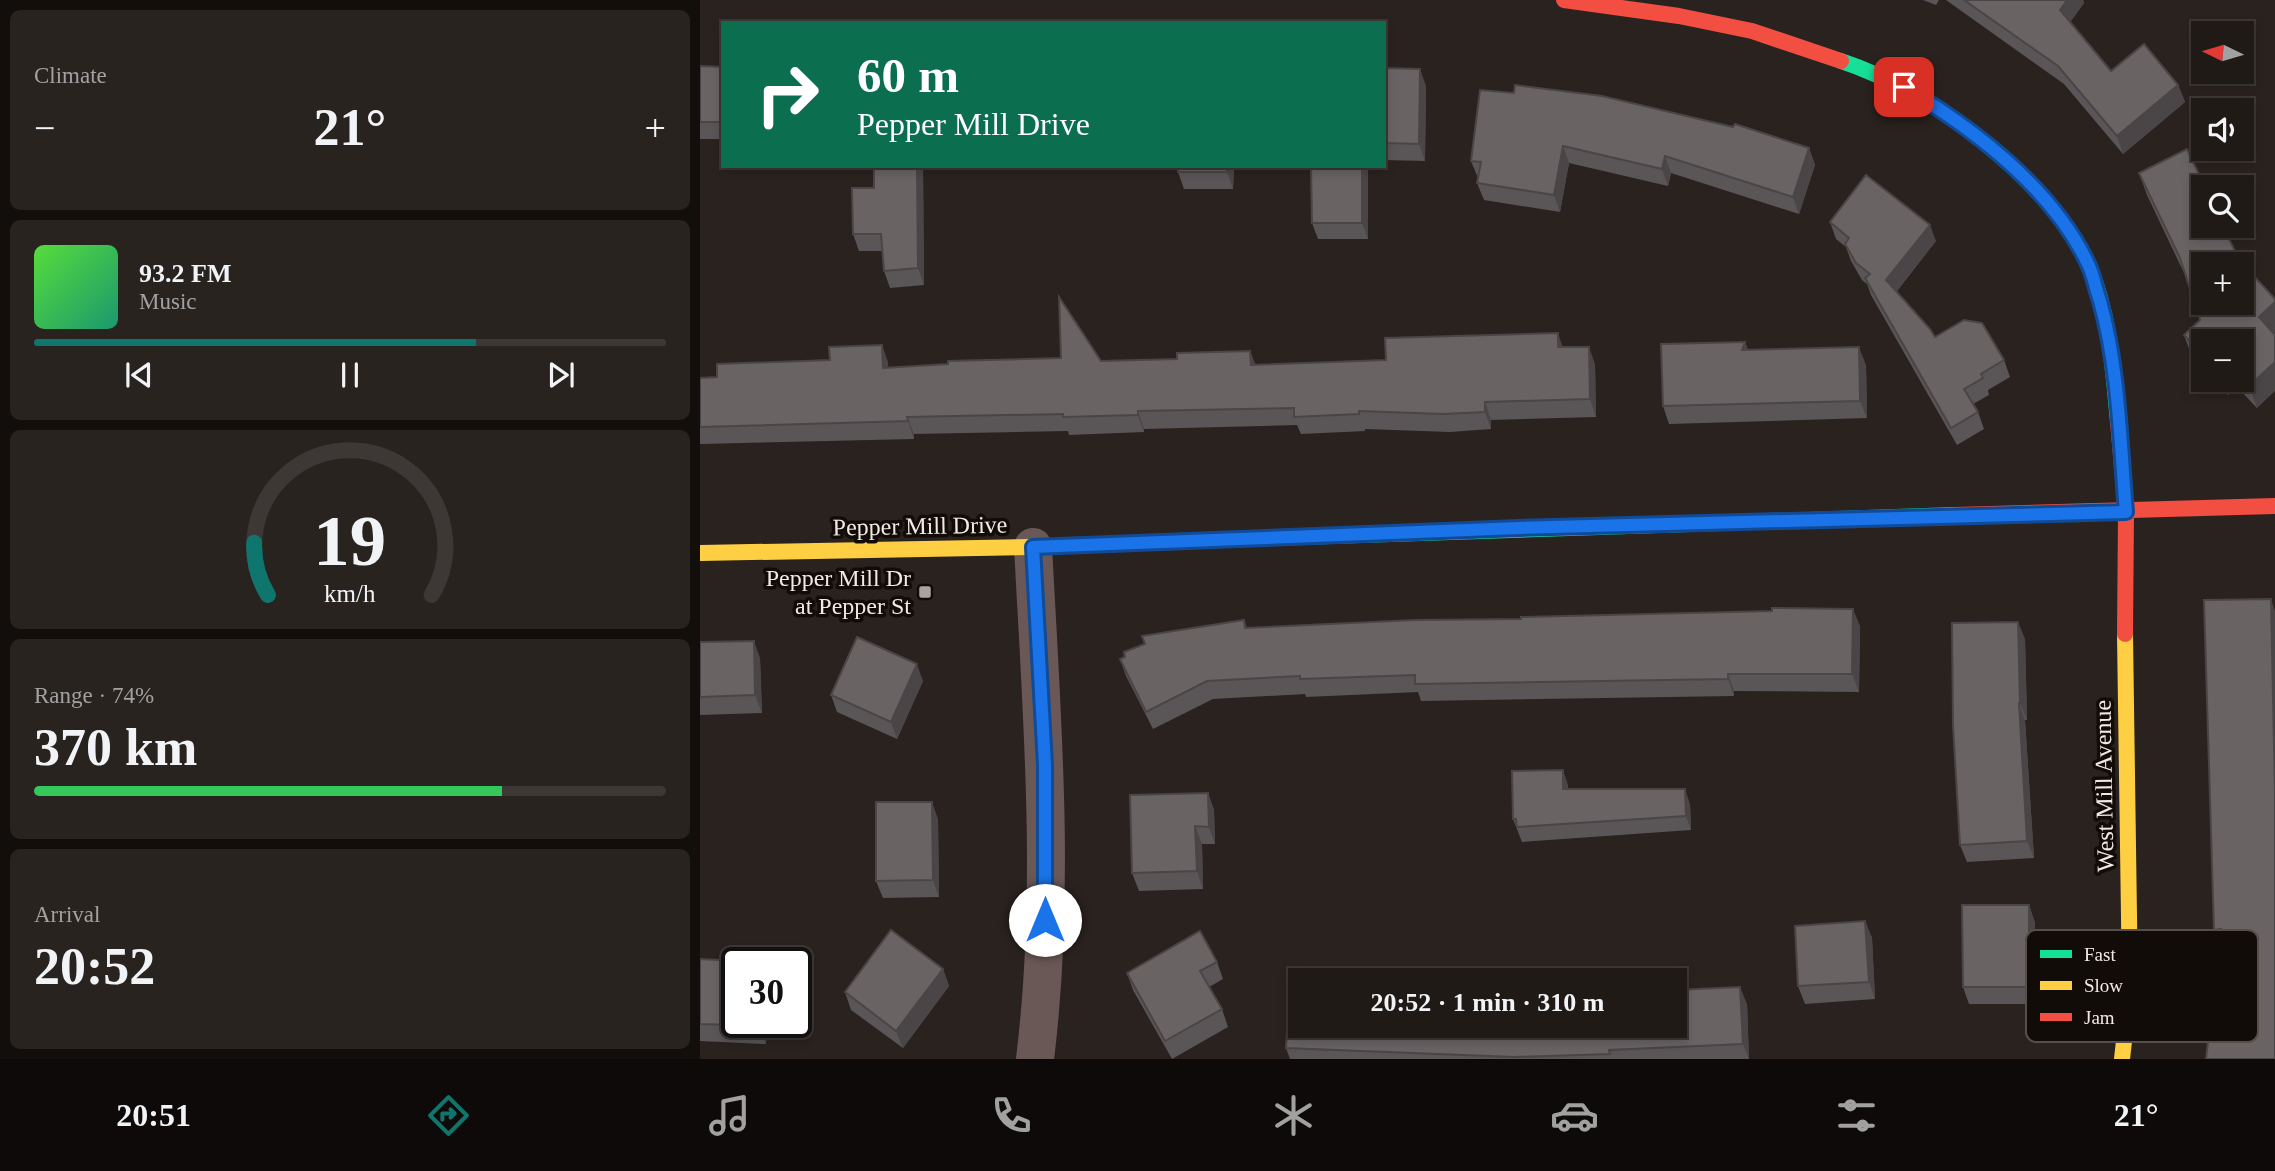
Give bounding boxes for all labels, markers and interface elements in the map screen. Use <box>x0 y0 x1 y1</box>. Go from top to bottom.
north arrow <box>2191 21 2254 84</box>
map controls <box>2191 21 2254 392</box>
text: 60 m <box>857 48 959 103</box>
icon: right <box>742 49 833 140</box>
pin <box>1874 57 1934 117</box>
text: Climate <box>34 63 107 88</box>
icon: arrive <box>1885 68 1923 106</box>
button: sound <box>2191 98 2254 161</box>
text: 21° <box>314 99 386 156</box>
text: Pepper Mill Drive <box>857 106 1090 142</box>
text: − <box>34 107 55 149</box>
text: + <box>645 107 666 149</box>
button: search <box>2191 175 2254 238</box>
button: + <box>2191 252 2254 315</box>
text: 93.2 FM <box>139 259 231 288</box>
text: Music <box>139 289 197 314</box>
button: − <box>2191 329 2254 392</box>
icon: previous <box>120 356 158 394</box>
icon: pause <box>331 356 369 394</box>
icon: next <box>542 356 580 394</box>
text: 19 <box>314 501 386 582</box>
street label: Pepper Mill Drive <box>832 511 1008 541</box>
place label: Pepper Mill Dr at Pepper St <box>766 565 911 619</box>
text: km/h <box>324 580 376 607</box>
marker: Pepper Mill Dr at Pepper St <box>917 584 933 600</box>
text: Range · 74% <box>34 683 154 708</box>
street label: West Mill Avenue <box>2089 700 2119 872</box>
text: 370 km <box>34 719 197 776</box>
position arrow <box>1008 883 1082 957</box>
text: Arrival <box>34 902 100 927</box>
legend <box>2026 930 2258 1042</box>
text: 20:52 <box>34 938 155 995</box>
text: Fast <box>2084 944 2116 965</box>
speed limit sign: 30 <box>721 947 812 1038</box>
text: Slow <box>2084 975 2123 996</box>
text: 20:52 · 1 min · 310 m <box>1371 988 1605 1017</box>
text: Jam <box>2084 1007 2115 1028</box>
icon: directions <box>424 1091 473 1140</box>
icon: music <box>705 1091 754 1140</box>
icon: phone <box>987 1091 1036 1140</box>
icon: climate <box>1269 1091 1318 1140</box>
icon: car <box>1550 1091 1599 1140</box>
icon: filters <box>1832 1091 1881 1140</box>
text: 20:51 <box>116 1097 191 1133</box>
text: 21° <box>2114 1097 2159 1133</box>

